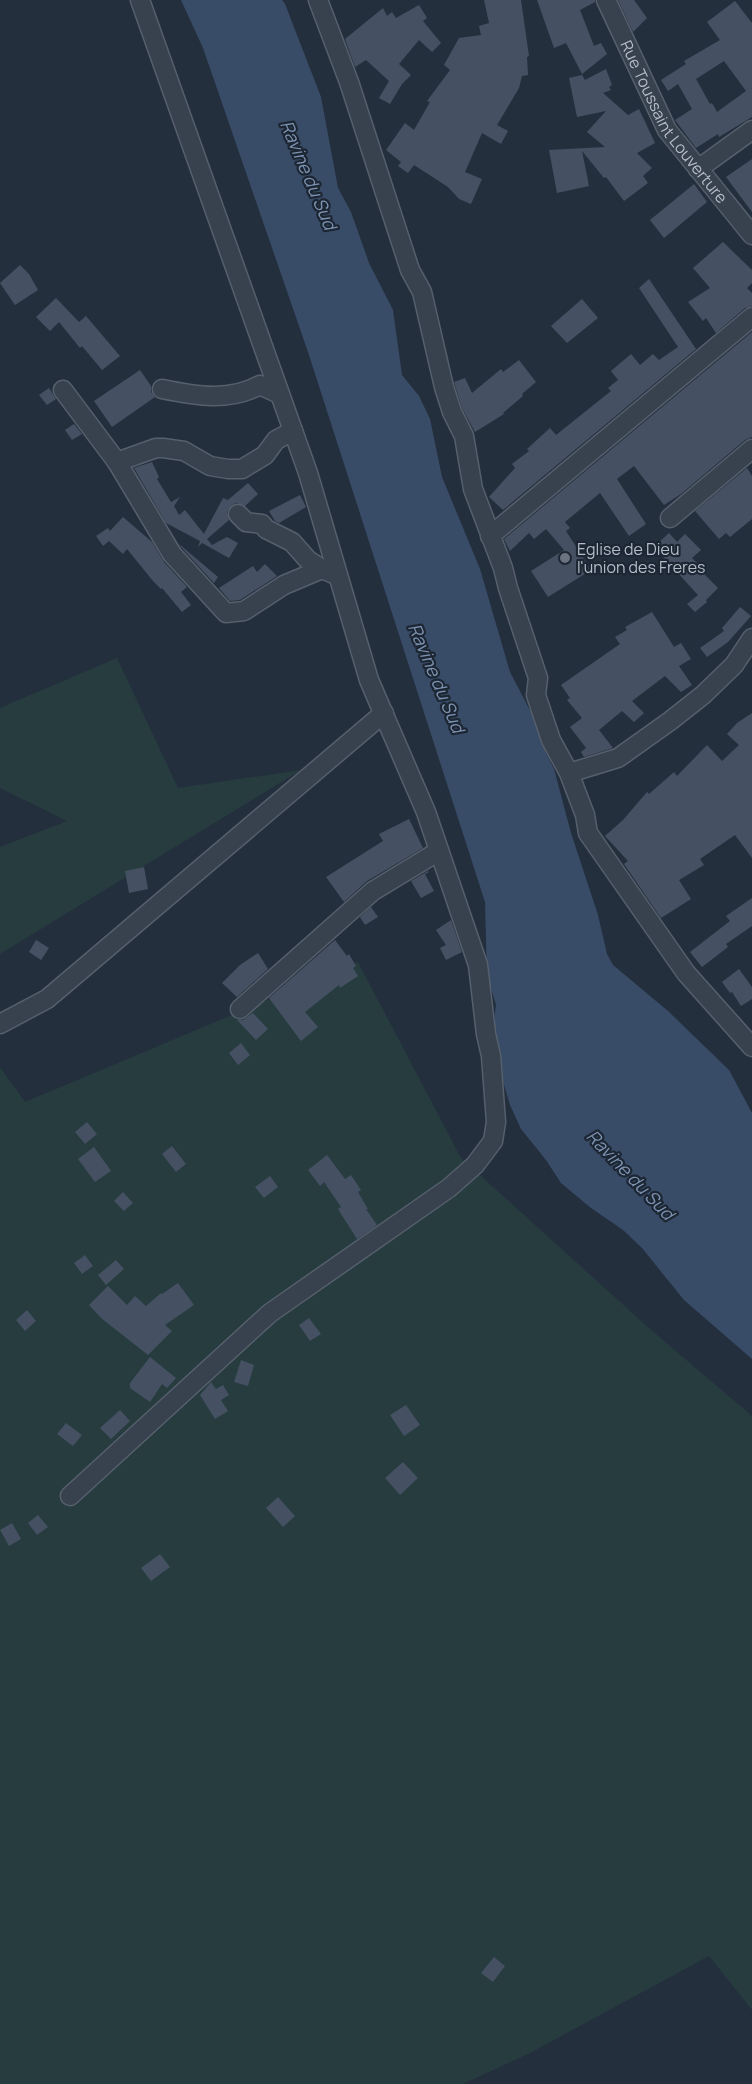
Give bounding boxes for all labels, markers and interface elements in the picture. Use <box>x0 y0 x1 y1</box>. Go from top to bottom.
street label: Rue Toussaint Louverture <box>615 37 733 208</box>
water label: Ravine du Sud <box>275 116 344 235</box>
place label: Eglise de Dieu l'union des Freres <box>577 538 705 578</box>
marker: Eglise de Dieu l'union des Freres <box>558 551 572 565</box>
water label: Ravine du Sud <box>403 619 472 738</box>
water label: Ravine du Sud <box>582 1124 681 1226</box>

